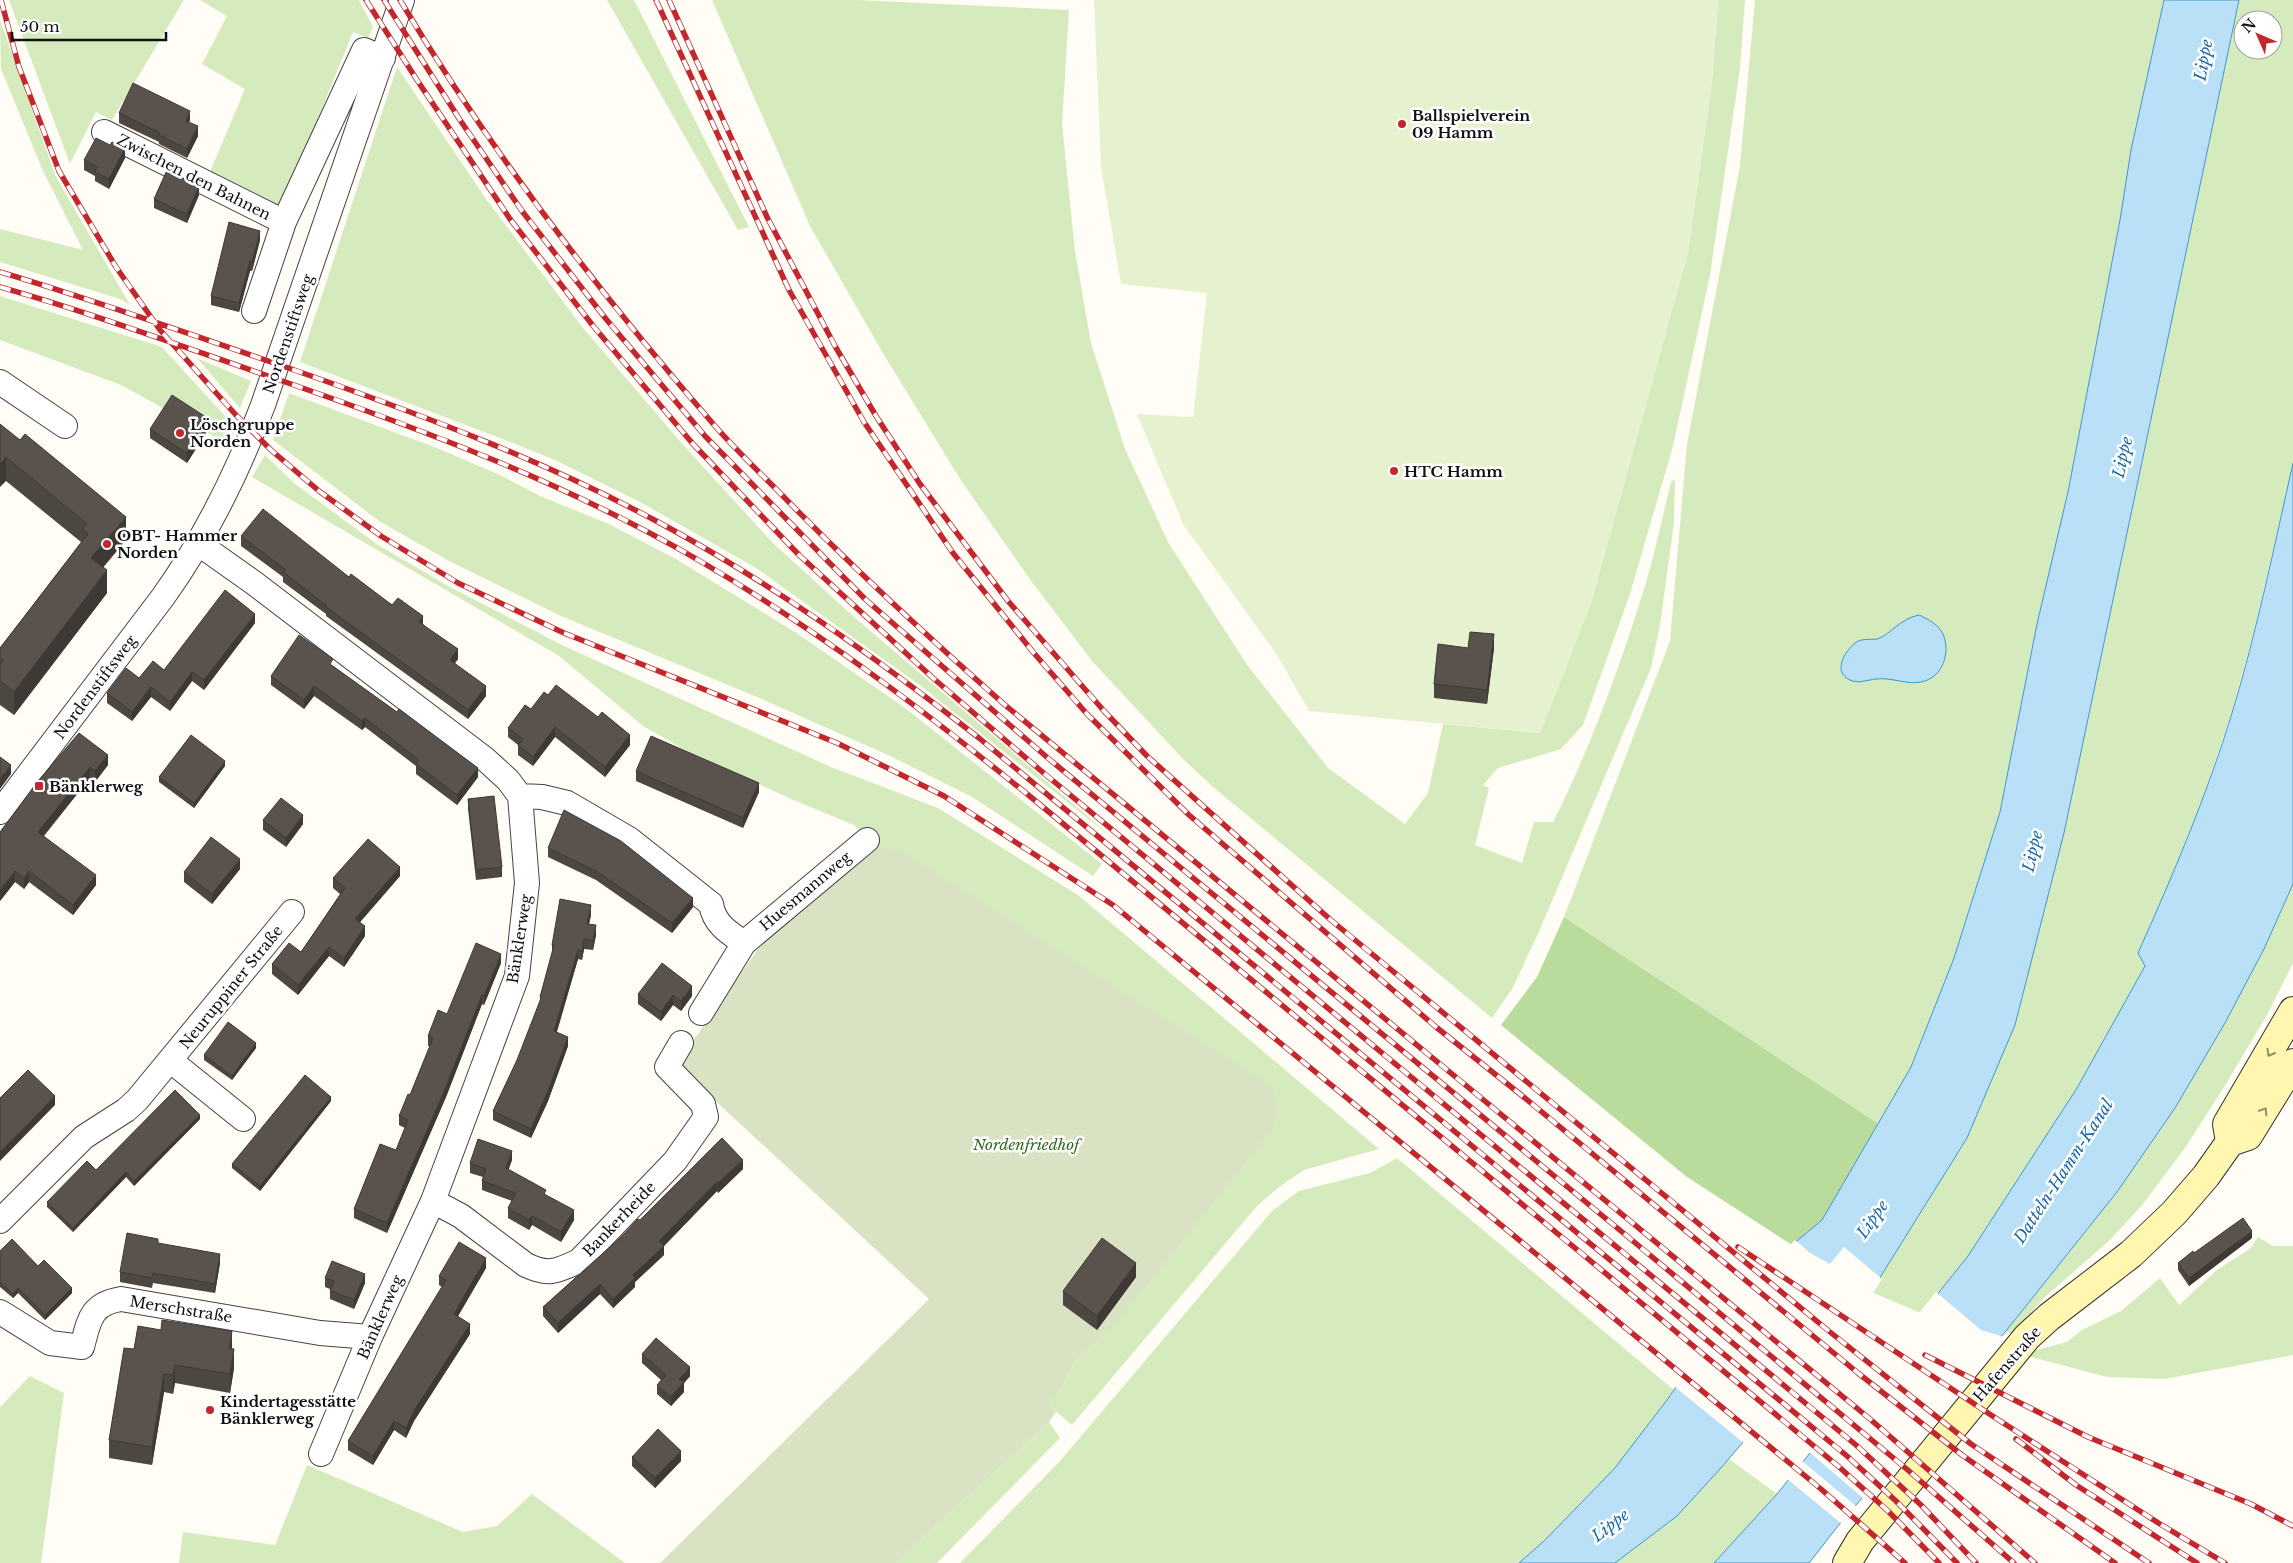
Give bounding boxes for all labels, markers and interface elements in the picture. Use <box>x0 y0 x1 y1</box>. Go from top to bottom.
scale bar <box>12 10 166 42</box>
north arrow <box>2233 10 2283 60</box>
text: N <box>2238 15 2260 37</box>
text: 50 m <box>20 17 60 36</box>
water label: Lippe <box>2189 37 2217 83</box>
place label: Ballspielverein 09 Hamm <box>1412 106 1530 142</box>
marker: Ballspielverein 09 Hamm <box>1396 118 1408 130</box>
street label: Zwischen den Bahnen <box>114 130 274 224</box>
street label: Nordenstiftsweg <box>259 271 318 396</box>
place label: Löschgruppe Norden <box>190 415 295 451</box>
marker: Löschgruppe Norden <box>174 427 186 439</box>
water label: Lippe <box>2107 434 2137 481</box>
place label: HTC Hamm <box>1404 462 1503 481</box>
marker: HTC Hamm <box>1388 465 1400 477</box>
place label: OBT- Hammer Norden <box>117 526 238 562</box>
marker: OBT- Hammer Norden <box>101 538 113 550</box>
street label: Nordenstiftsweg <box>50 630 141 743</box>
place label: Bänklerweg <box>49 777 144 796</box>
marker: Bänklerweg <box>33 780 45 792</box>
water label: Lippe <box>2017 828 2047 875</box>
street label: Huesmannweg <box>755 846 856 935</box>
street label: Bänklerweg <box>503 892 536 985</box>
street label: Neuruppiner Straße <box>175 921 287 1053</box>
one-way arrow <box>2266 1048 2276 1057</box>
water label: Datteln-Hamm-Kanal <box>2008 1094 2118 1248</box>
one-way arrow <box>2257 1107 2267 1116</box>
park label: Nordenfriedhof <box>972 1135 1083 1154</box>
street label: Bankerheide <box>578 1177 660 1261</box>
water label: Lippe <box>1851 1196 1893 1243</box>
street label: Bänklerweg <box>353 1271 407 1362</box>
street label: Merschstraße <box>128 1292 234 1326</box>
street label: Hafenstraße <box>1969 1322 2045 1406</box>
place label: Kindertagesstätte Bänklerweg <box>220 1392 356 1428</box>
marker: Kindertagesstätte Bänklerweg <box>204 1404 216 1416</box>
water label: Lippe <box>1587 1504 1633 1546</box>

